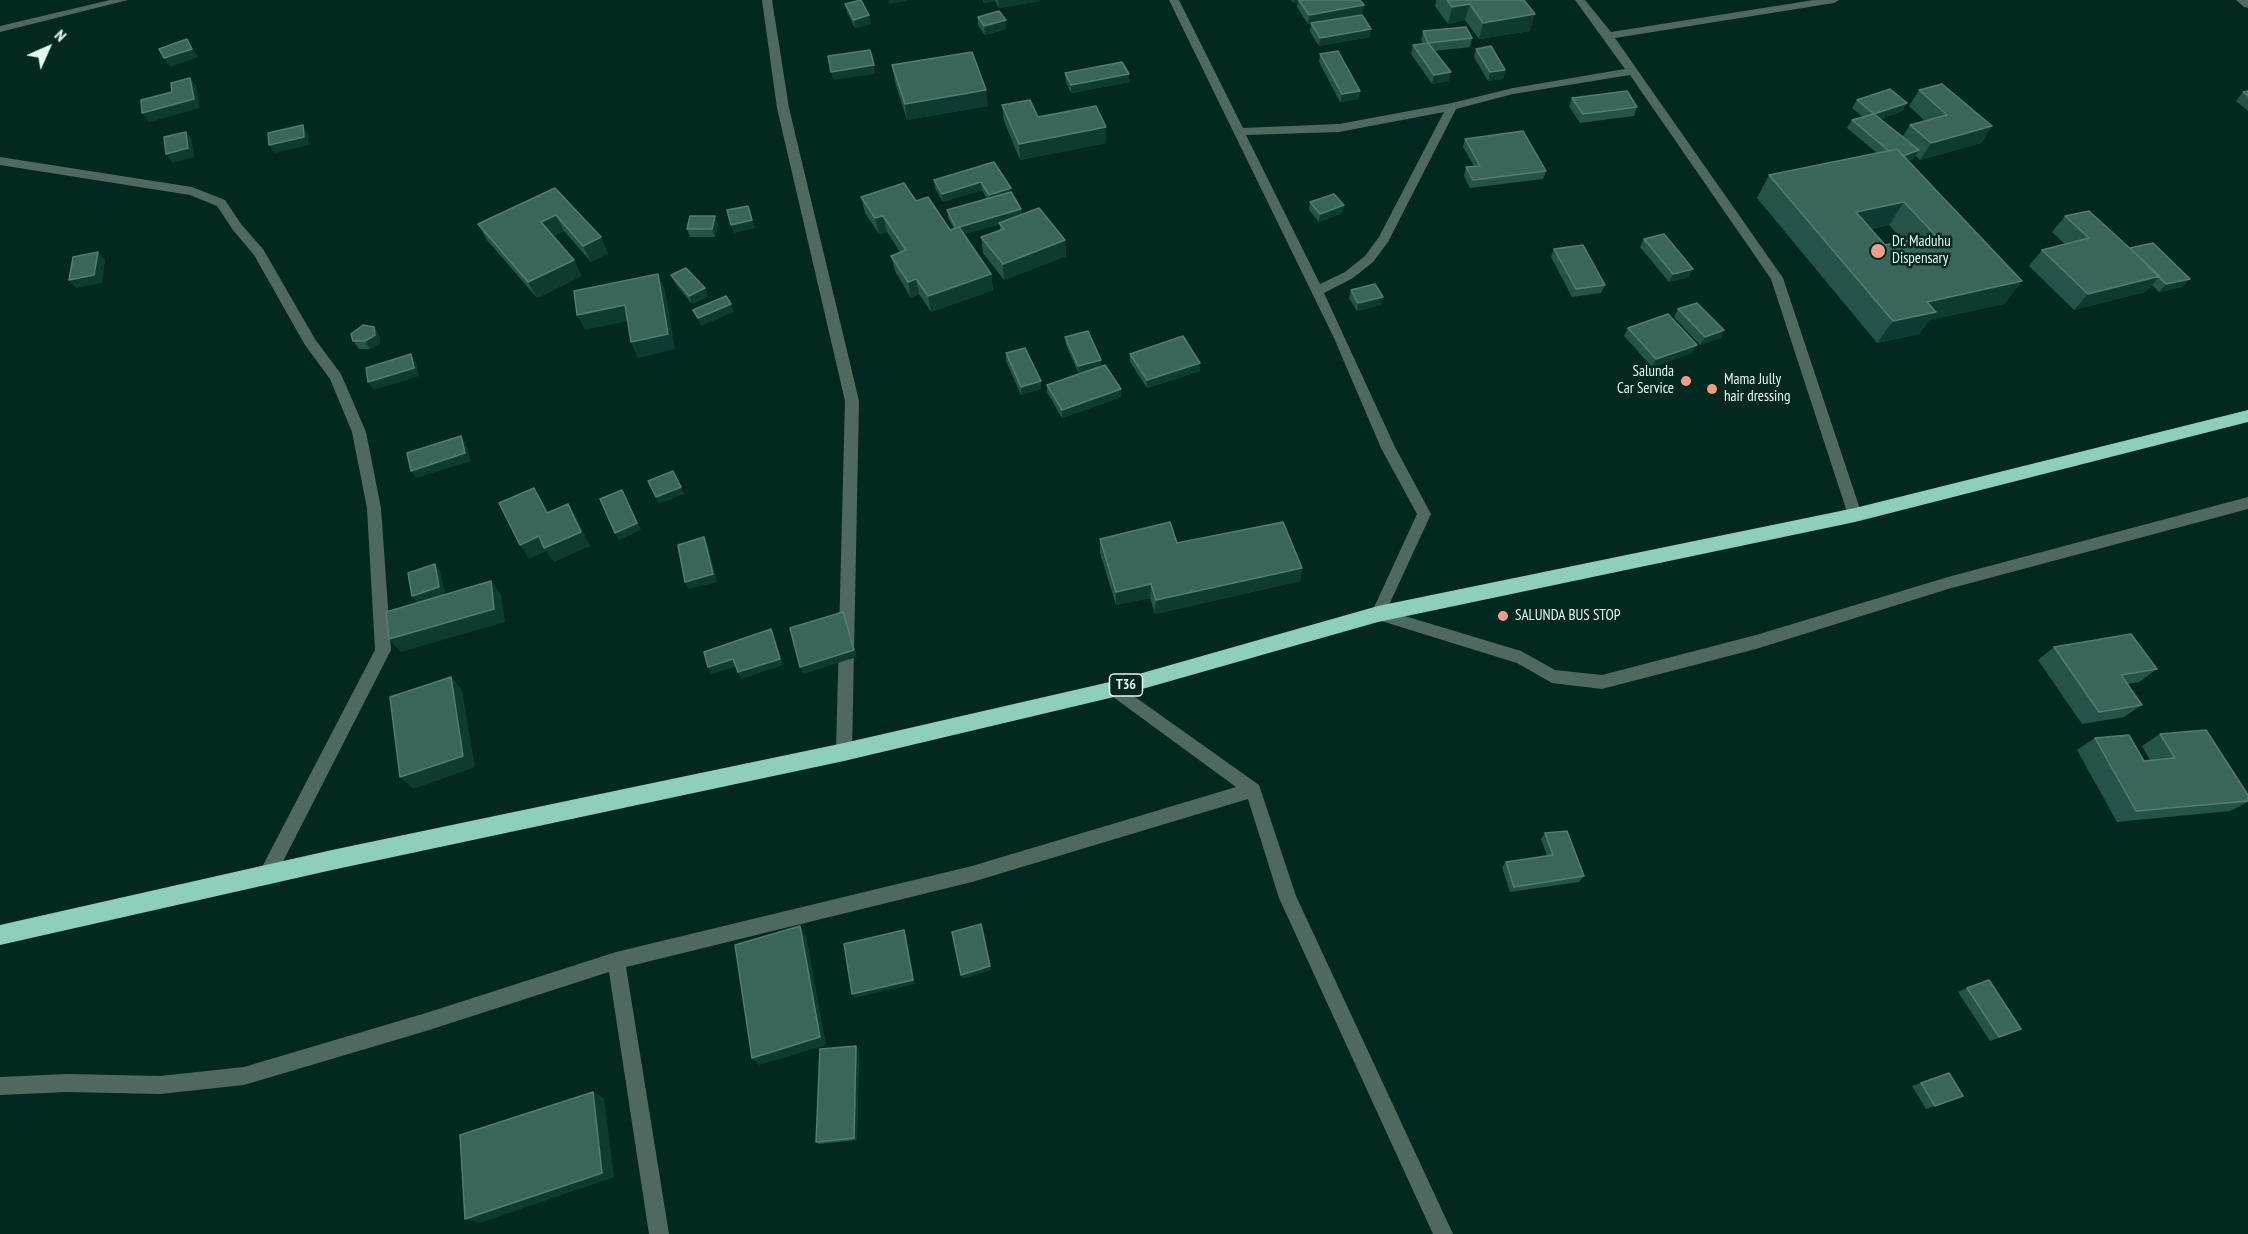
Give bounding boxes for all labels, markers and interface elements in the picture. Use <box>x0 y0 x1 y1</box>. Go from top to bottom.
north arrow <box>18 18 78 78</box>
text: N <box>51 25 71 45</box>
place label: Dr. Maduhu Dispensary <box>1892 233 1951 268</box>
marker: Dr. Maduhu Dispensary <box>1869 242 1887 260</box>
place label: Salunda Car Service <box>1617 363 1674 398</box>
place label: Mama Jully hair dressing <box>1724 371 1790 406</box>
marker: Salunda Car Service <box>1679 374 1693 388</box>
marker: Mama Jully hair dressing <box>1705 382 1719 396</box>
place label: SALUNDA BUS STOP <box>1515 607 1621 625</box>
marker: SALUNDA BUS STOP <box>1496 609 1510 623</box>
road number: T36 <box>1110 674 1142 696</box>

